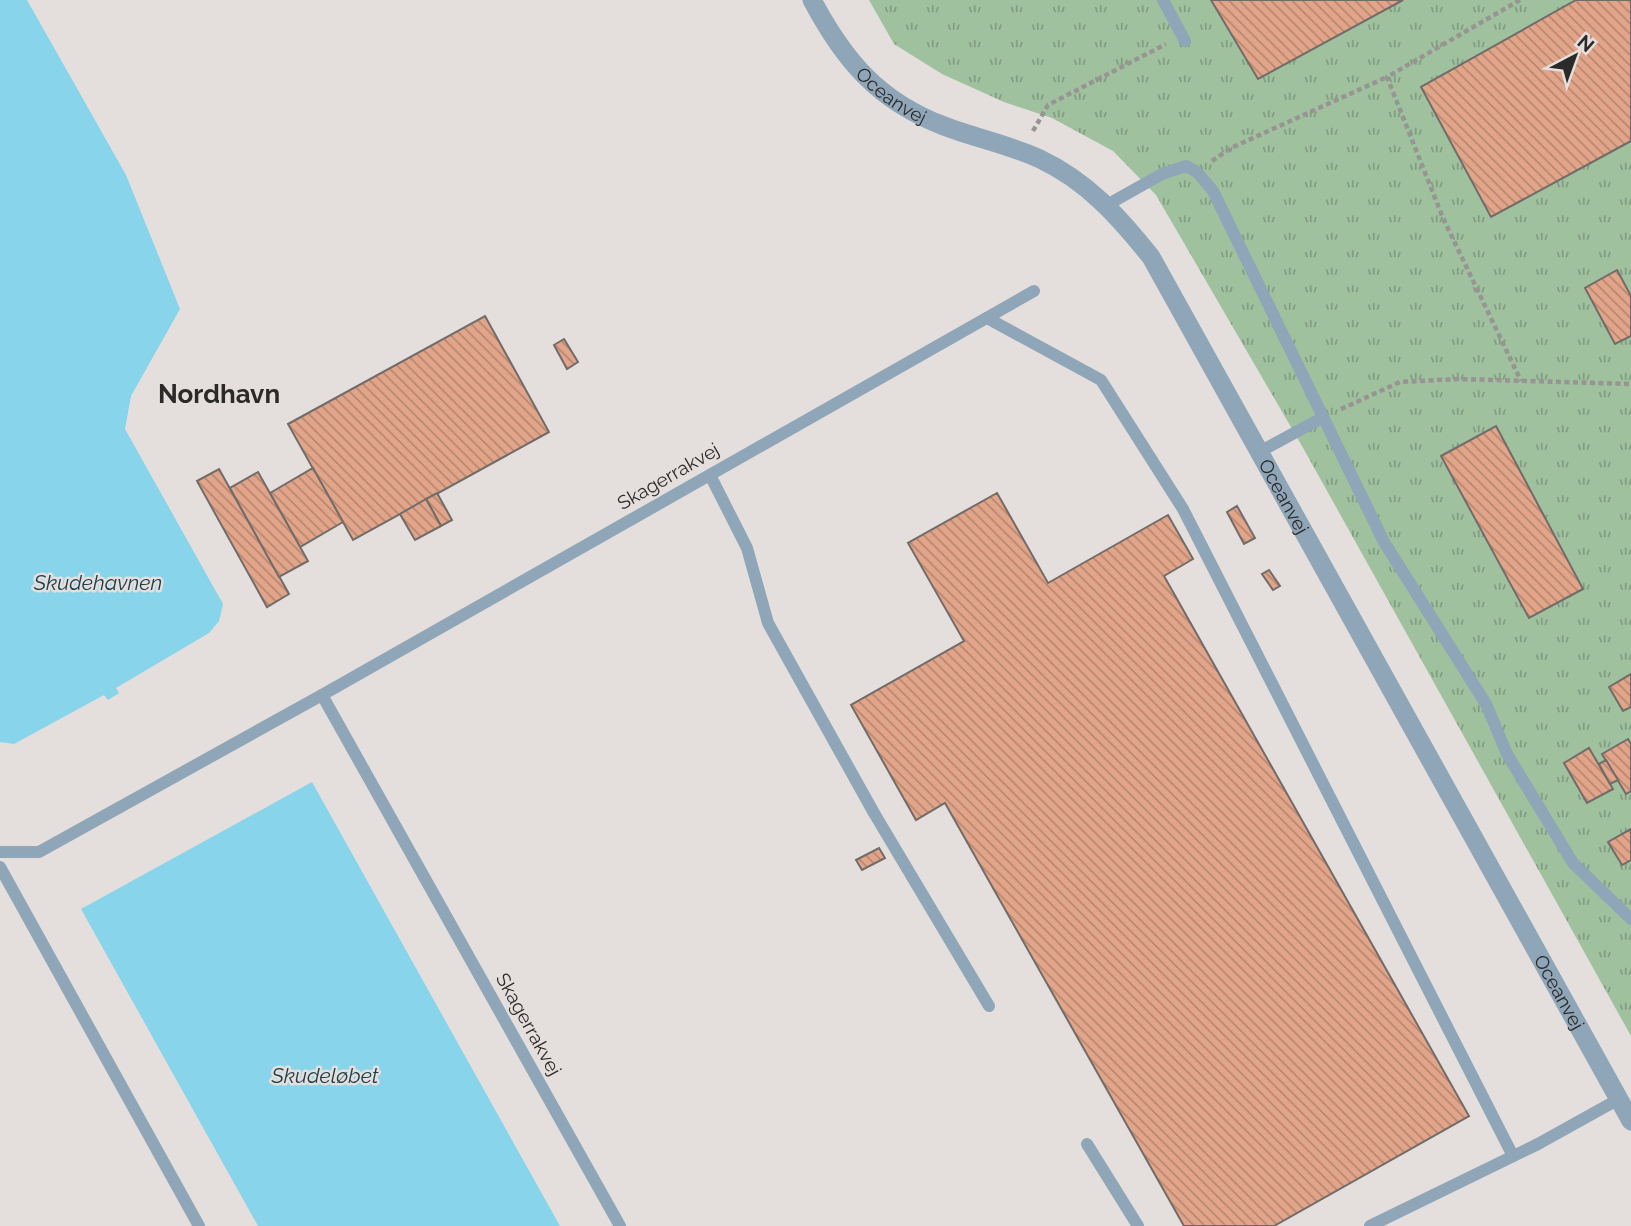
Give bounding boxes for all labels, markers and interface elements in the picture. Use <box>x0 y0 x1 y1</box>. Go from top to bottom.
north arrow <box>1540 21 1610 91</box>
text: N <box>1573 30 1599 56</box>
street label: Oceanvej <box>852 62 930 128</box>
district label: Nordhavn <box>158 379 280 409</box>
street label: Skagerrakvej <box>613 438 723 514</box>
street label: Oceanvej <box>1254 455 1314 538</box>
water label: Skudehavnen <box>33 570 162 595</box>
street label: Oceanvej <box>1530 951 1589 1033</box>
street label: Skagerrakvej <box>492 969 566 1079</box>
water label: Skudeløbet <box>270 1063 379 1088</box>

